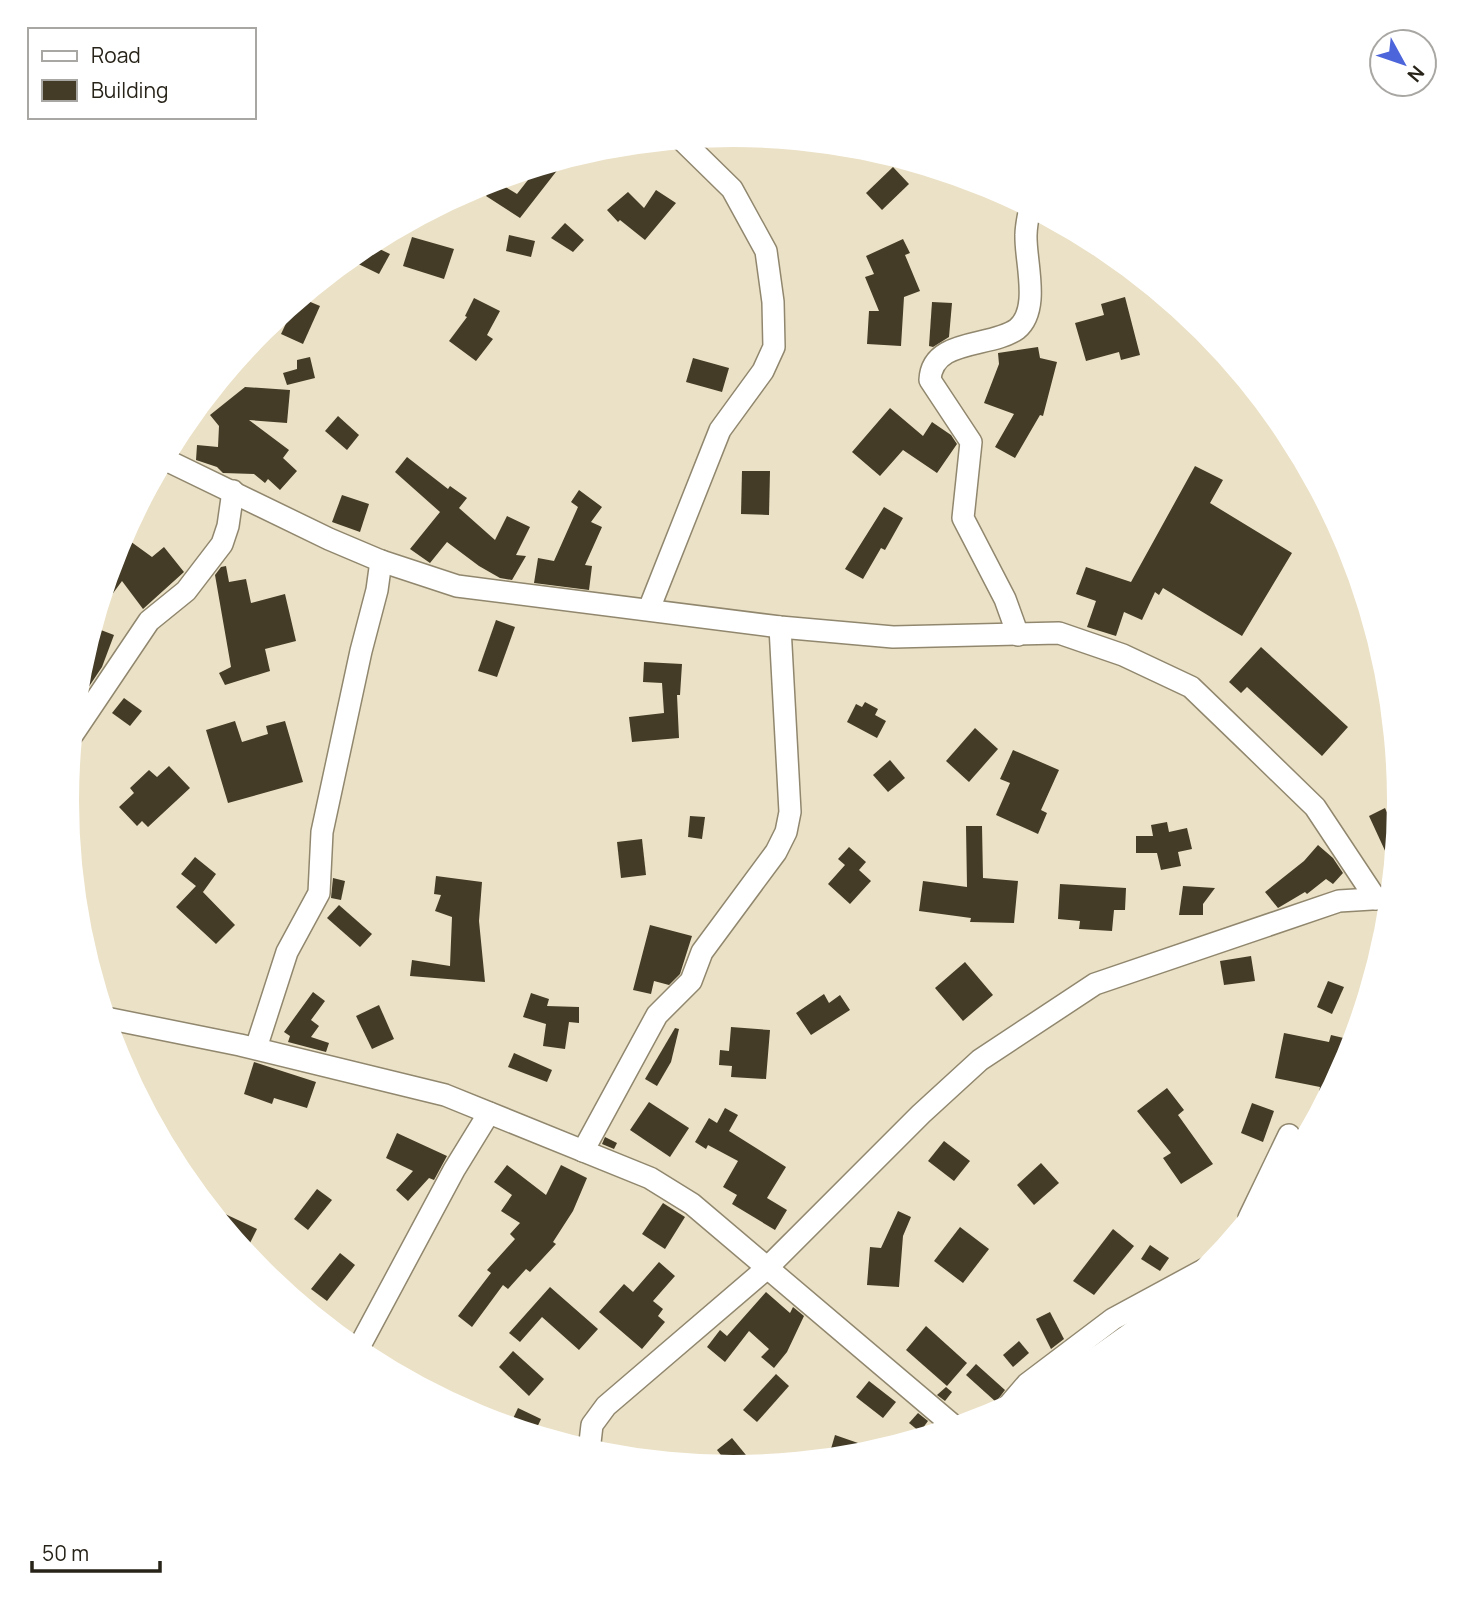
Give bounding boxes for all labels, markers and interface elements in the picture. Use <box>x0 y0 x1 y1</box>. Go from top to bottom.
legend <box>28 28 256 119</box>
north arrow <box>1368 28 1438 98</box>
text: Road <box>91 41 141 69</box>
text: N <box>1402 60 1430 88</box>
text: Building <box>91 76 168 104</box>
scale bar <box>32 1530 159 1574</box>
text: 50 m <box>42 1539 89 1567</box>

